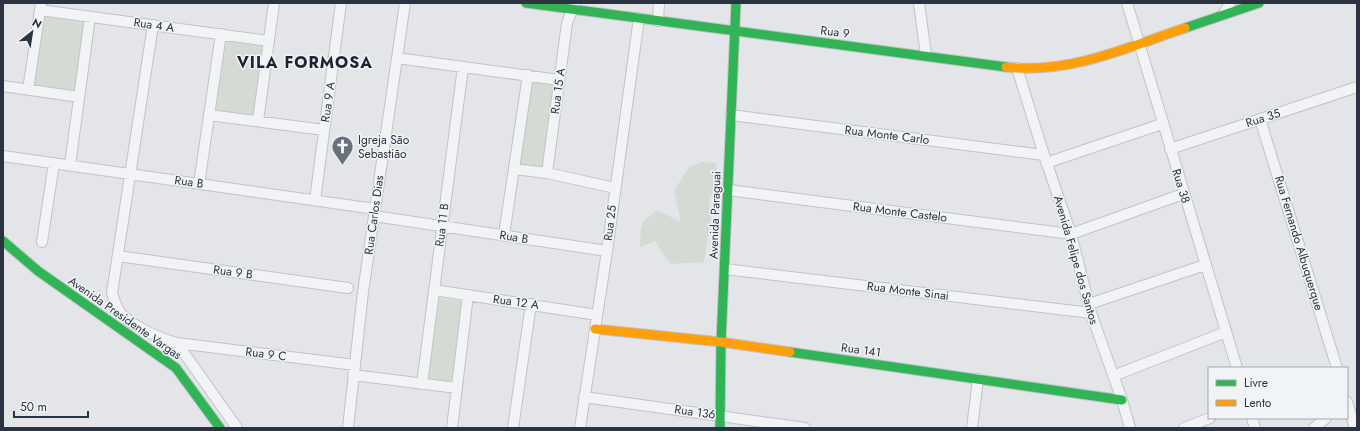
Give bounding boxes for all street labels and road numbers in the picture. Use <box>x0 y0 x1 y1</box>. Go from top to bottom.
street label: Rua 4 A <box>132 13 176 37</box>
street label: Rua 9 <box>819 21 851 43</box>
street label: Rua 15 A <box>546 67 570 115</box>
street label: Rua 9 A <box>316 80 340 123</box>
street label: Rua 35 <box>1243 104 1283 132</box>
street label: Rua Monte Carlo <box>844 121 931 149</box>
street label: Rua 38 <box>1167 166 1195 206</box>
street label: Rua B <box>173 171 205 193</box>
street label: Avenida Paraguai <box>704 171 726 259</box>
street label: Rua Fernando Albuquerque <box>1270 173 1328 313</box>
street label: Rua Carlos Dias <box>360 174 389 256</box>
street label: Avenida Felipe dos Santos <box>1049 193 1103 327</box>
street label: Rua Monte Castelo <box>852 197 949 227</box>
street label: Rua 11 B <box>430 202 454 248</box>
street label: Rua 25 <box>599 204 621 242</box>
street label: Rua B <box>498 226 530 248</box>
street label: Rua 9 B <box>212 260 254 284</box>
street label: Avenida Presidente Vargas <box>65 272 185 364</box>
street label: Rua Monte Sinai <box>866 277 950 305</box>
street label: Rua 12 A <box>492 290 540 314</box>
street label: Rua 141 <box>840 338 882 362</box>
street label: Rua 9 C <box>244 343 288 365</box>
street label: Rua 136 <box>673 400 717 424</box>

